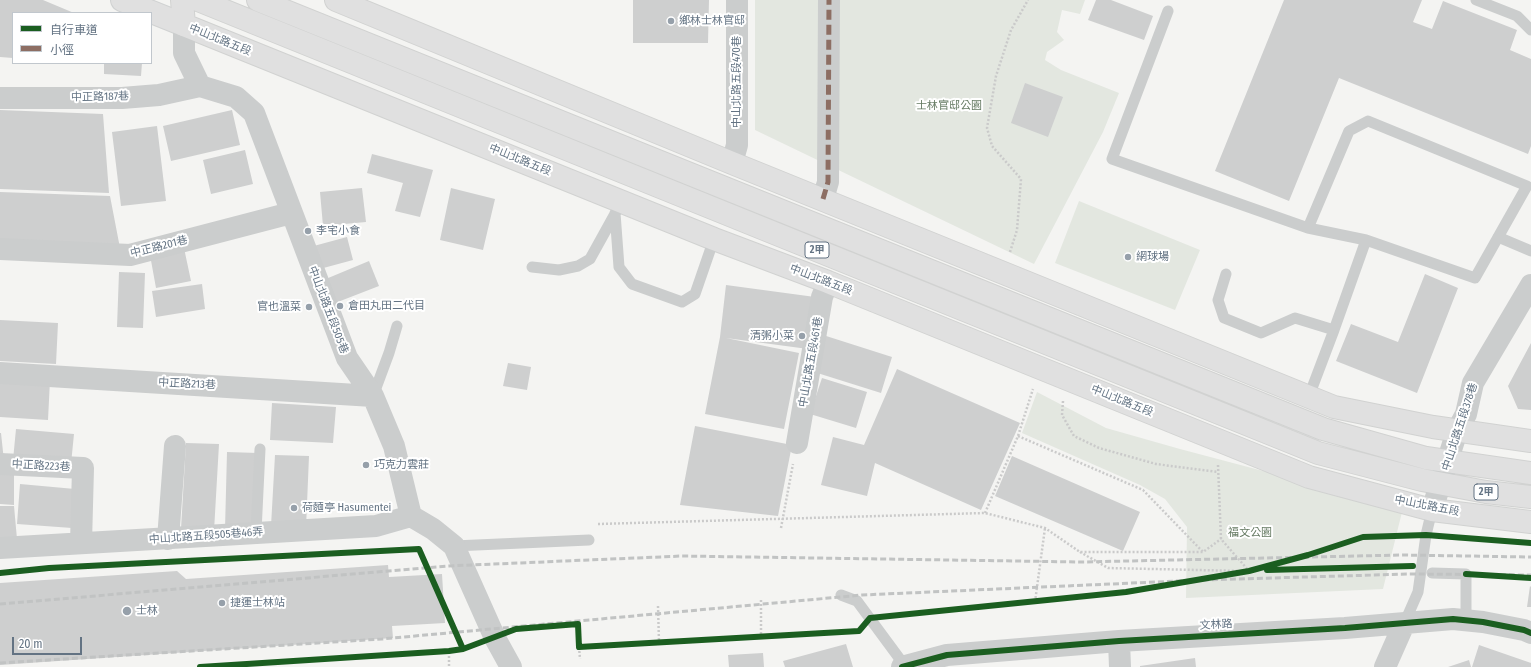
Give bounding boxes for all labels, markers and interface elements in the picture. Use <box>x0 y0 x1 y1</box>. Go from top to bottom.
legend <box>12 12 152 64</box>
place label: 鄉林士林官邸 <box>679 14 745 28</box>
marker: 鄉林士林官邸 <box>666 16 676 26</box>
street label: 中山北路五段 <box>187 22 253 58</box>
text: 自行車道 <box>50 23 98 37</box>
street label: 中山北路五段470巷 <box>730 36 744 128</box>
text: 小徑 <box>50 43 74 57</box>
street label: 中正路187巷 <box>71 90 129 104</box>
park label: 士林官邸公園 <box>916 99 982 113</box>
street label: 中山北路五段 <box>487 142 553 178</box>
place label: 李宅小食 <box>316 224 360 238</box>
marker: 李宅小食 <box>303 226 313 236</box>
street label: 中正路201巷 <box>129 234 189 260</box>
road number: 2甲 <box>805 242 829 258</box>
place label: 網球場 <box>1136 250 1169 264</box>
marker: 網球場 <box>1123 252 1133 262</box>
street label: 中山北路五段 <box>788 262 854 298</box>
street label: 中山北路五段505巷 <box>305 264 351 356</box>
place label: 倉田丸田二代目 <box>348 299 425 313</box>
place label: 官也溫菜 <box>257 300 301 314</box>
marker: 倉田丸田二代目 <box>335 301 345 311</box>
marker: 官也溫菜 <box>304 302 314 312</box>
street label: 中山北路五段461巷 <box>797 316 825 408</box>
place label: 清粥小菜 <box>750 329 794 343</box>
marker: 清粥小菜 <box>797 331 807 341</box>
street label: 中正路213巷 <box>158 376 216 392</box>
street label: 中山北路五段378巷 <box>1440 381 1480 473</box>
street label: 中山北路五段 <box>1089 383 1155 419</box>
street label: 中正路223巷 <box>11 458 71 474</box>
place label: 巧克力雲莊 <box>374 458 429 472</box>
marker: 巧克力雲莊 <box>361 460 371 470</box>
road number: 2甲 <box>1474 484 1498 500</box>
street label: 中山北路五段 <box>1393 493 1461 519</box>
place label: 荷麵亭 Hasumentei <box>302 501 391 515</box>
marker: 荷麵亭 Hasumentei <box>289 503 299 513</box>
street label: 中山北路五段505巷46弄 <box>148 525 264 547</box>
park label: 福文公園 <box>1228 526 1272 540</box>
place label: 捷運士林站 <box>230 596 285 610</box>
marker: 捷運士林站 <box>217 598 227 608</box>
place label: 士林 <box>136 604 158 618</box>
marker: 士林 <box>121 605 133 617</box>
street label: 文林路 <box>1199 618 1233 632</box>
scale bar <box>14 629 84 655</box>
text: 20 m <box>19 637 43 651</box>

